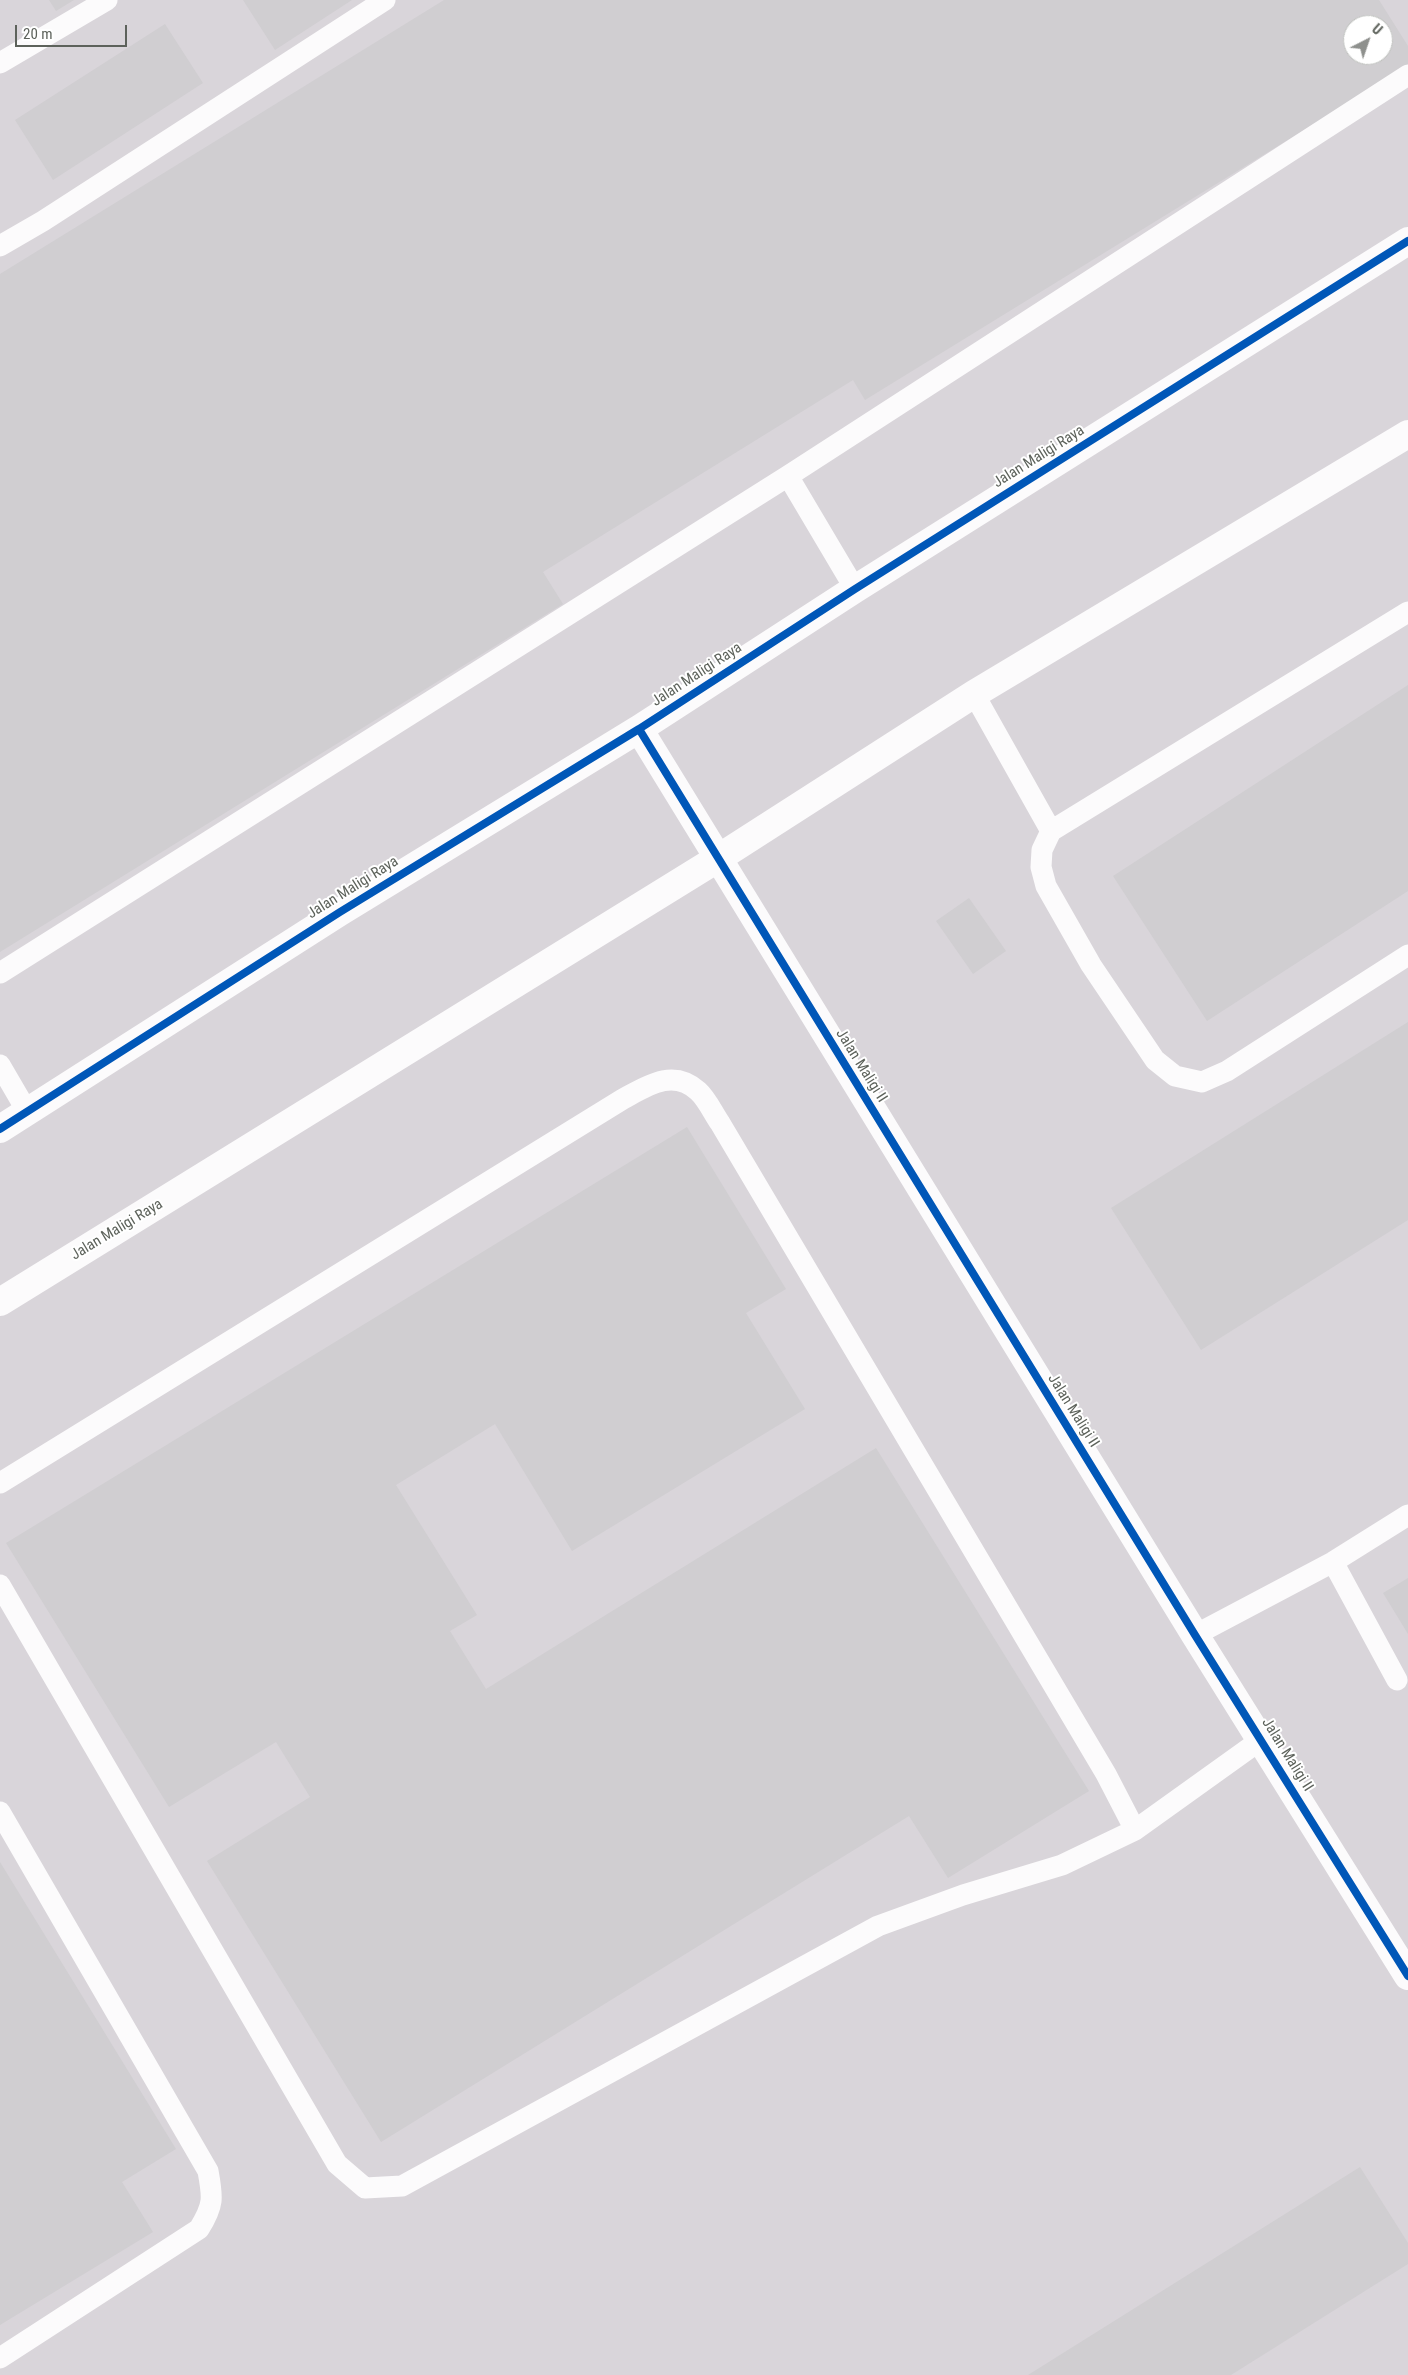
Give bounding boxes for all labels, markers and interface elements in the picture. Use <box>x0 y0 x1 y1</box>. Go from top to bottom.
scale bar <box>18 15 130 47</box>
north arrow <box>1343 15 1393 65</box>
text: U <box>1369 21 1385 38</box>
text: 20 m <box>23 25 53 43</box>
street label: Jalan Maligi Raya <box>990 422 1088 492</box>
street label: Jalan Maligi Raya <box>649 639 745 711</box>
street label: Jalan Maligi Raya <box>304 853 402 923</box>
street label: Jalan Maligi II <box>831 1026 891 1106</box>
street label: Jalan Maligi Raya <box>68 1196 166 1264</box>
street label: Jalan Maligi II <box>1043 1371 1103 1451</box>
street label: Jalan Maligi II <box>1257 1715 1317 1795</box>

